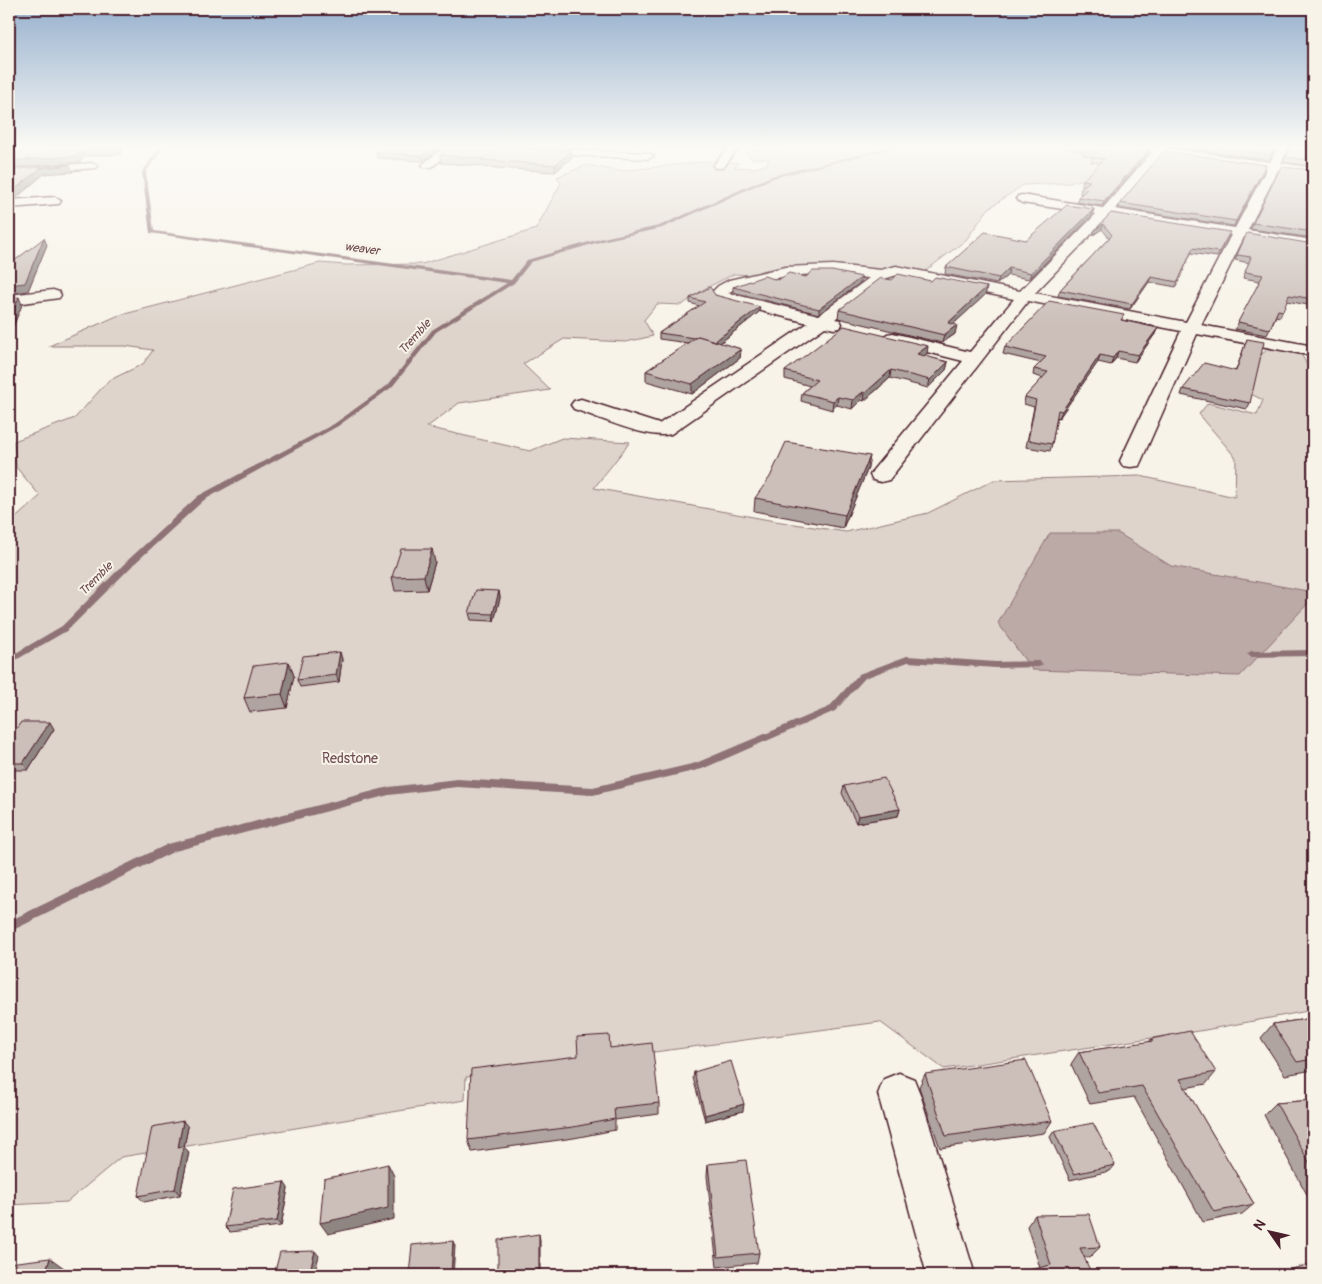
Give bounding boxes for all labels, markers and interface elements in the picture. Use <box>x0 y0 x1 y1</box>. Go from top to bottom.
water label: weaver <box>344 239 382 259</box>
water label: Tremble <box>396 316 435 357</box>
water label: Tremble <box>76 558 117 599</box>
park label: Redstone <box>322 750 378 767</box>
north arrow <box>1244 1206 1294 1256</box>
text: N <box>1250 1216 1269 1234</box>

